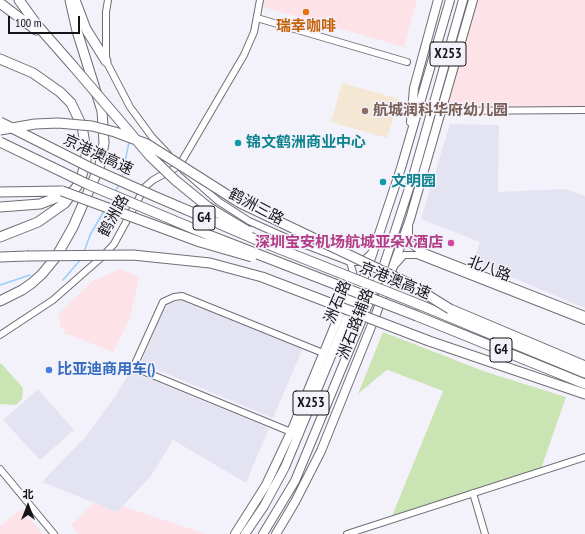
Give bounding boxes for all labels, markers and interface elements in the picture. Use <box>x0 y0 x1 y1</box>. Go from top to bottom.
marker: 瑞幸咖啡 <box>301 7 311 17</box>
scale bar <box>10 8 82 34</box>
text: 100 m <box>15 15 42 30</box>
place label: 瑞幸咖啡 <box>276 18 336 36</box>
road number: X253 <box>430 42 466 66</box>
place label: 航城润科华府幼儿园 <box>373 102 508 120</box>
marker: 航城润科华府幼儿园 <box>360 106 370 116</box>
street label: 京港澳高速 <box>60 131 136 179</box>
place label: 锦文鹤洲商业中心 <box>246 134 366 152</box>
marker: 锦文鹤洲商业中心 <box>233 138 243 148</box>
place label: 文明园 <box>391 173 436 191</box>
marker: 文明园 <box>378 177 388 187</box>
street label: 鹤洲三路 <box>225 185 287 229</box>
street label: 鹤洲路 <box>95 192 133 240</box>
road number: G4 <box>193 206 215 230</box>
place label: 深圳宝安机场航城亚朵X酒店 <box>255 234 443 252</box>
marker: 深圳宝安机场航城亚朵X酒店 <box>446 238 456 248</box>
street label: 北八路 <box>465 253 513 285</box>
street label: 京港澳高速 <box>357 259 433 303</box>
street label: 洲石路 <box>321 278 355 326</box>
street label: 洲石路辅路 <box>334 286 378 362</box>
road number: G4 <box>490 338 512 362</box>
place label: 比亚迪商用车() <box>57 361 155 379</box>
marker: 比亚迪商用车() <box>44 365 54 375</box>
road number: X253 <box>293 391 329 415</box>
north arrow <box>8 486 48 526</box>
text: 北 <box>23 487 34 501</box>

